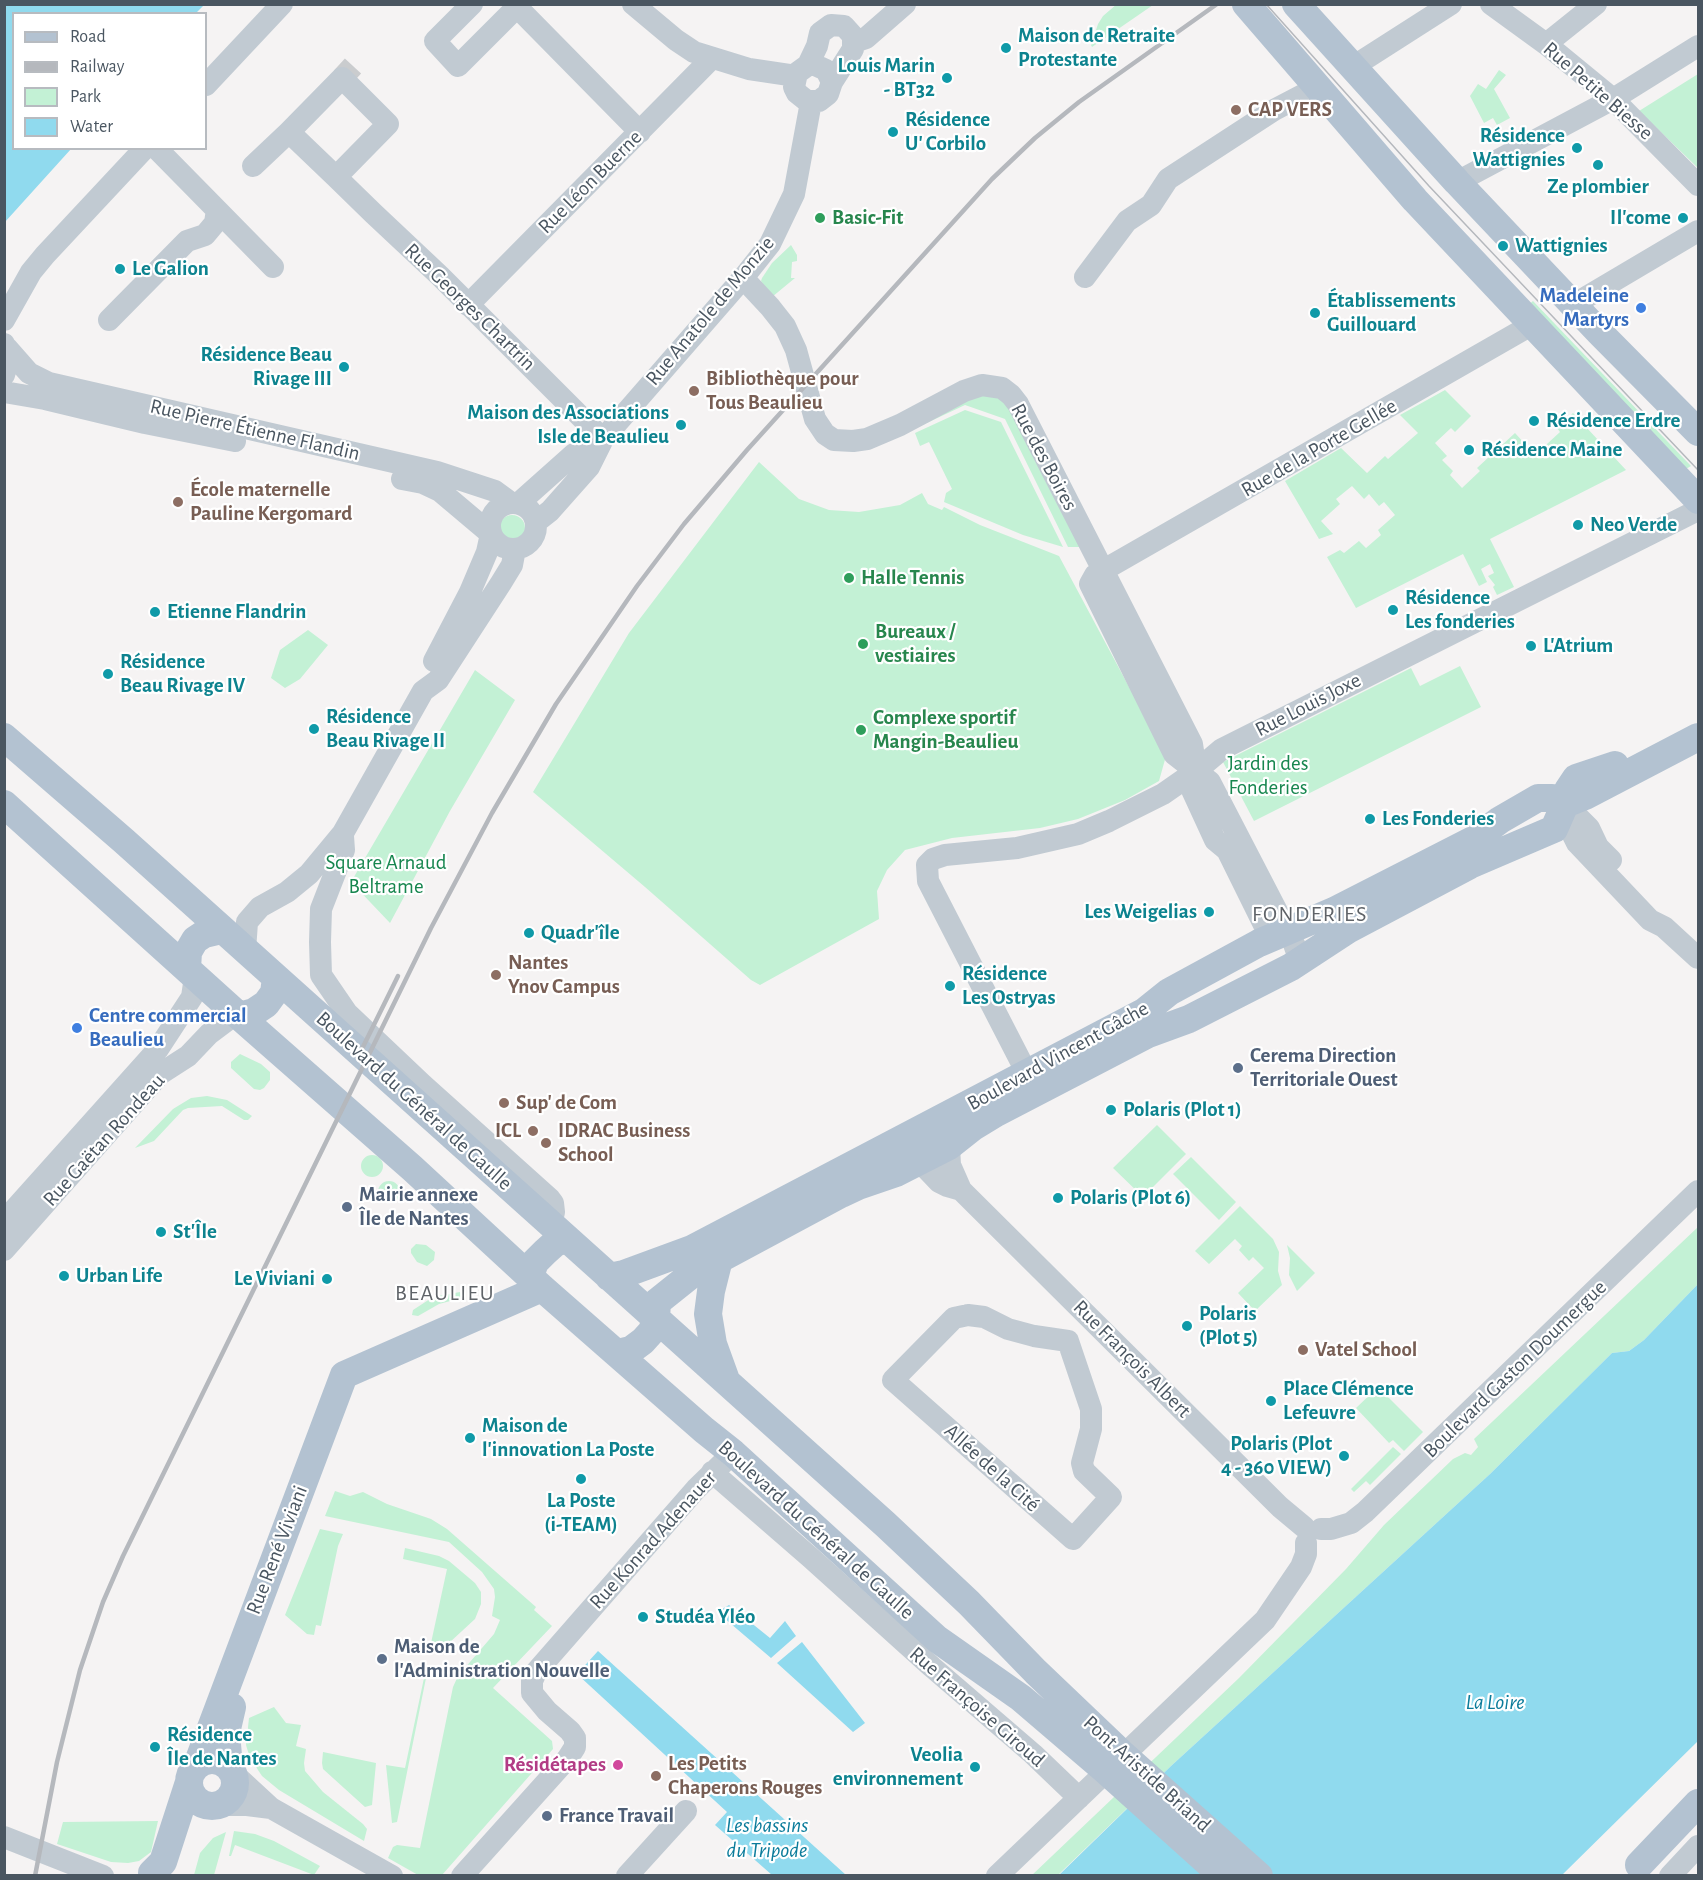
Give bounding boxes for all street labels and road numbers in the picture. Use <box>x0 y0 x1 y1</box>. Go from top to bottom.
street label: Rue Petite Biesse <box>1538 36 1658 146</box>
street label: Rue Léon Buerne <box>533 125 647 239</box>
street label: Rue Anatole de Monzie <box>640 231 780 391</box>
street label: Rue Georges Chartrin <box>399 238 541 376</box>
street label: Rue de la Porte Gellée <box>1237 393 1401 503</box>
street label: Rue Pierre Étienne Flandin <box>148 394 362 466</box>
street label: Rue des Boires <box>1005 399 1083 515</box>
street label: Rue Louis Joxe <box>1251 668 1365 742</box>
street label: Boulevard Vincent Gâche <box>963 996 1153 1116</box>
street label: Boulevard du Général de Gaulle <box>311 1006 517 1196</box>
street label: Rue Gaëtan Rondeau <box>38 1068 170 1212</box>
street label: Boulevard Gaston Doumergue <box>1418 1275 1612 1463</box>
street label: Rue François Albert <box>1068 1295 1196 1423</box>
street label: Allée de la Cité <box>939 1419 1045 1517</box>
street label: Boulevard du Général de Gaulle <box>713 1435 919 1625</box>
street label: Rue Konrad Adenauer <box>584 1466 722 1614</box>
street label: Rue René Viviani <box>241 1482 313 1618</box>
street label: Rue Françoise Giroud <box>904 1641 1050 1773</box>
street label: Pont Aristide Briand <box>1078 1710 1216 1838</box>

